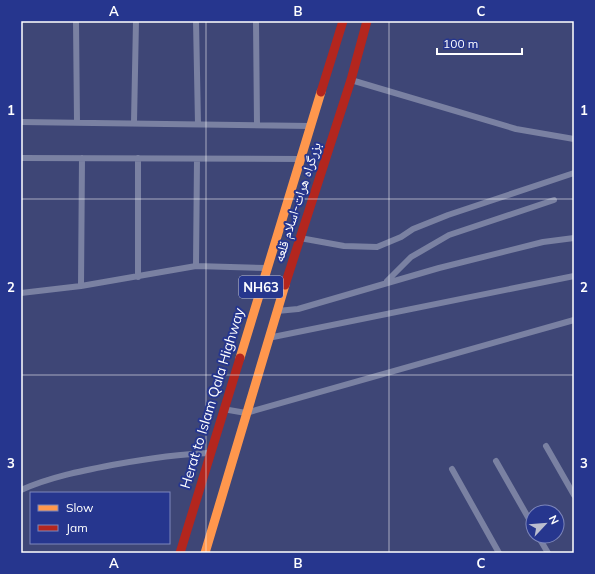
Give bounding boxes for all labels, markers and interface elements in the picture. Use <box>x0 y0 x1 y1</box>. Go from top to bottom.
text: A <box>109 3 119 19</box>
text: B <box>294 3 303 19</box>
text: C <box>477 3 486 19</box>
scale bar <box>437 30 522 56</box>
text: 100 m <box>443 36 478 51</box>
text: 1 <box>7 102 15 118</box>
text: 1 <box>580 102 588 118</box>
street label: بزرگراه هرات-اسلام قلعه <box>269 140 326 265</box>
road number: NH63 <box>239 276 283 298</box>
text: 2 <box>7 279 15 295</box>
text: 2 <box>580 279 588 295</box>
street label: Herat to Islam Qala Highway <box>176 305 248 491</box>
text: 3 <box>7 455 15 471</box>
text: 3 <box>580 455 588 471</box>
legend <box>30 492 170 544</box>
text: Slow <box>66 500 94 515</box>
north arrow <box>525 504 565 544</box>
text: N <box>546 513 562 526</box>
text: Jam <box>66 520 88 535</box>
text: A <box>109 555 119 571</box>
text: B <box>294 555 303 571</box>
text: C <box>477 555 486 571</box>

